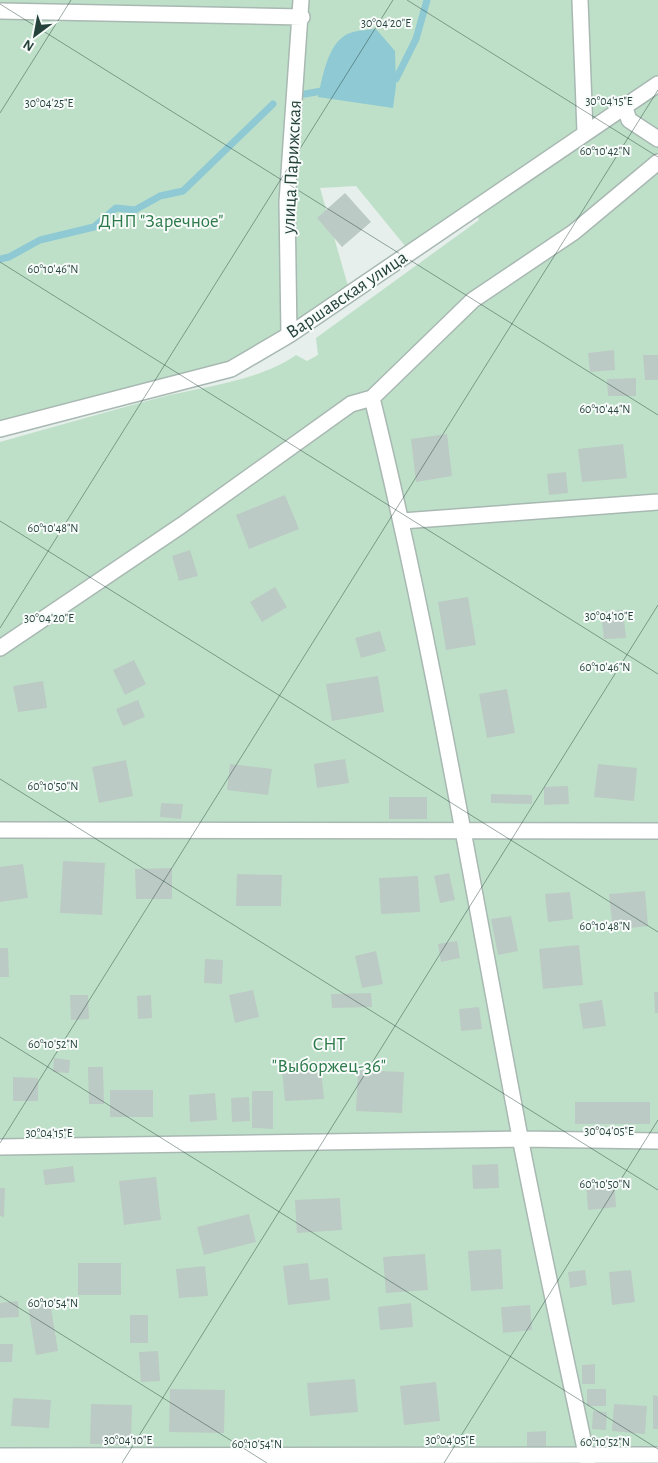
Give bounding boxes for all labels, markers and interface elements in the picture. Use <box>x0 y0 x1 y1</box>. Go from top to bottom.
north arrow <box>10 10 60 60</box>
text: 30°04'20"E <box>361 17 411 29</box>
text: N <box>21 37 36 54</box>
text: 30°04'15"E <box>585 95 633 107</box>
text: 30°04'25"E <box>25 97 73 109</box>
street label: улица Парижская <box>279 100 305 235</box>
text: 60°10'42"N <box>580 145 630 157</box>
park label: ДНП "Заречное" <box>98 212 224 231</box>
street label: Варшавская улица <box>283 247 411 342</box>
text: 60°10'46"N <box>28 263 78 275</box>
text: 60°10'44"N <box>579 403 631 415</box>
text: 60°10'48"N <box>28 522 78 534</box>
text: 30°04'10"E <box>585 610 633 622</box>
text: 30°04'20"E <box>24 612 74 624</box>
text: 60°10'46"N <box>580 661 630 673</box>
text: 60°10'50"N <box>28 780 78 792</box>
text: 60°10'48"N <box>580 920 630 932</box>
park label: СНТ "Выборжец-36" <box>272 1035 386 1076</box>
text: 60°10'52"N <box>28 1038 78 1050</box>
text: 30°04'05"E <box>584 1125 634 1137</box>
text: 30°04'15"E <box>25 1127 73 1139</box>
text: 60°10'50"N <box>580 1178 630 1190</box>
text: 60°10'54"N <box>28 1297 78 1309</box>
text: 30°04'10"E <box>104 1434 152 1446</box>
text: 30°04'05"E <box>425 1434 475 1446</box>
text: 60°10'52"N <box>580 1436 630 1448</box>
text: 60°10'54"N <box>232 1438 282 1450</box>

